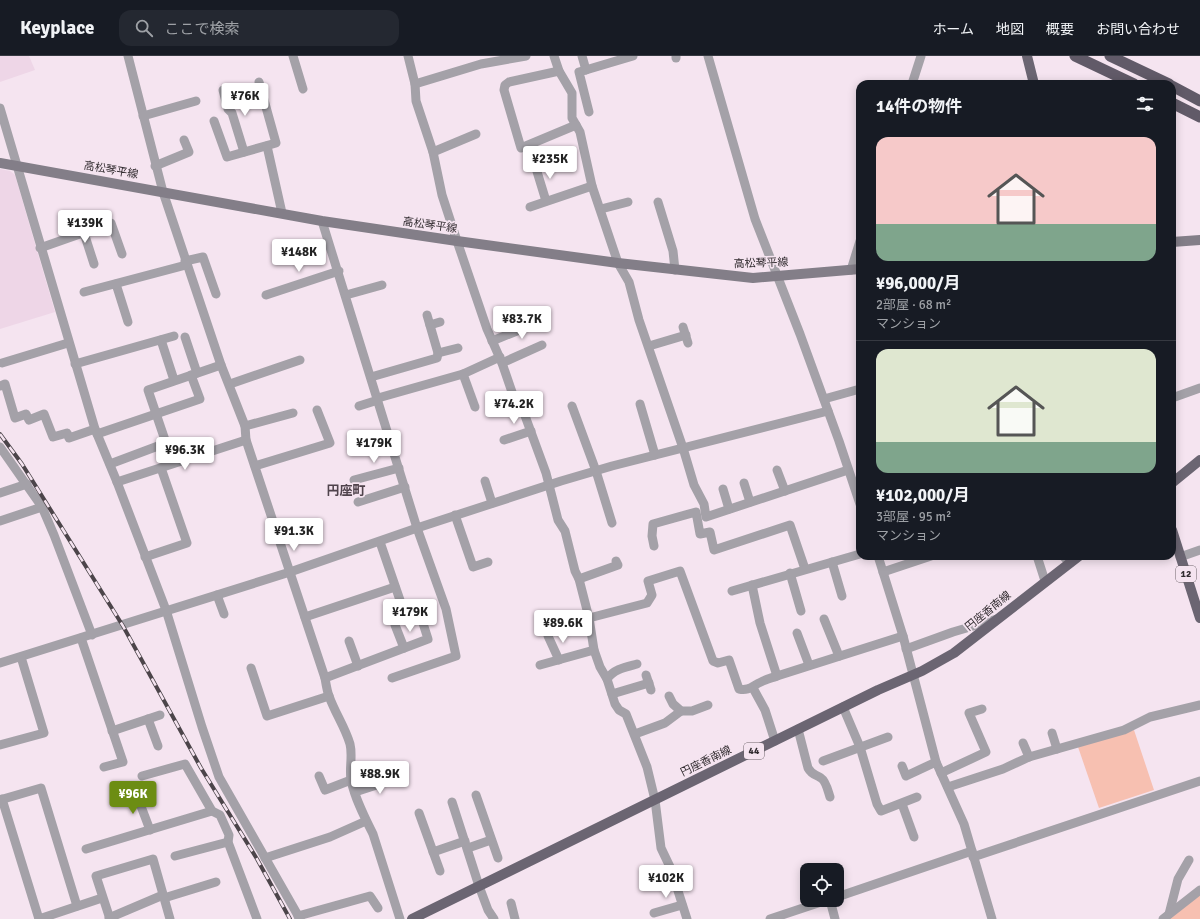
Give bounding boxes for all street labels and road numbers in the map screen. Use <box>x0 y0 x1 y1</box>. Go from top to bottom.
street label: 高松琴平線 <box>83 159 139 181</box>
street label: 高松琴平線 <box>402 215 458 235</box>
street label: 高松琴平線 <box>733 256 789 270</box>
road number: 12 <box>1176 566 1196 582</box>
street label: 円座香南線 <box>963 589 1013 633</box>
street label: 円座香南線 <box>678 743 734 779</box>
road number: 44 <box>744 743 764 759</box>

